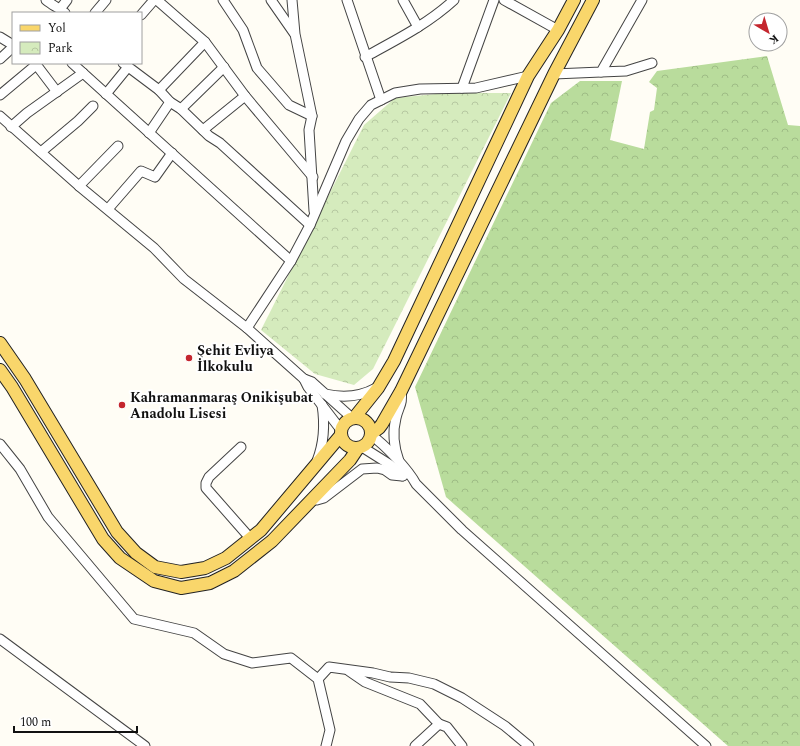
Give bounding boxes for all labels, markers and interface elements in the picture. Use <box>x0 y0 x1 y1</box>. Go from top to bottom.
legend <box>12 12 142 64</box>
north arrow <box>748 12 788 52</box>
text: Yol <box>48 19 66 38</box>
text: K <box>765 30 782 49</box>
text: Park <box>48 39 73 58</box>
place label: Şehit Evliya İlkokulu <box>197 340 275 377</box>
marker: Şehit Evliya İlkokulu <box>184 353 194 363</box>
place label: Kahramanmaraş Onikişubat Anadolu Lisesi <box>130 387 314 424</box>
marker: Kahramanmaraş Onikişubat Anadolu Lisesi <box>117 400 127 410</box>
scale bar <box>14 708 137 734</box>
text: 100 m <box>20 713 51 732</box>

